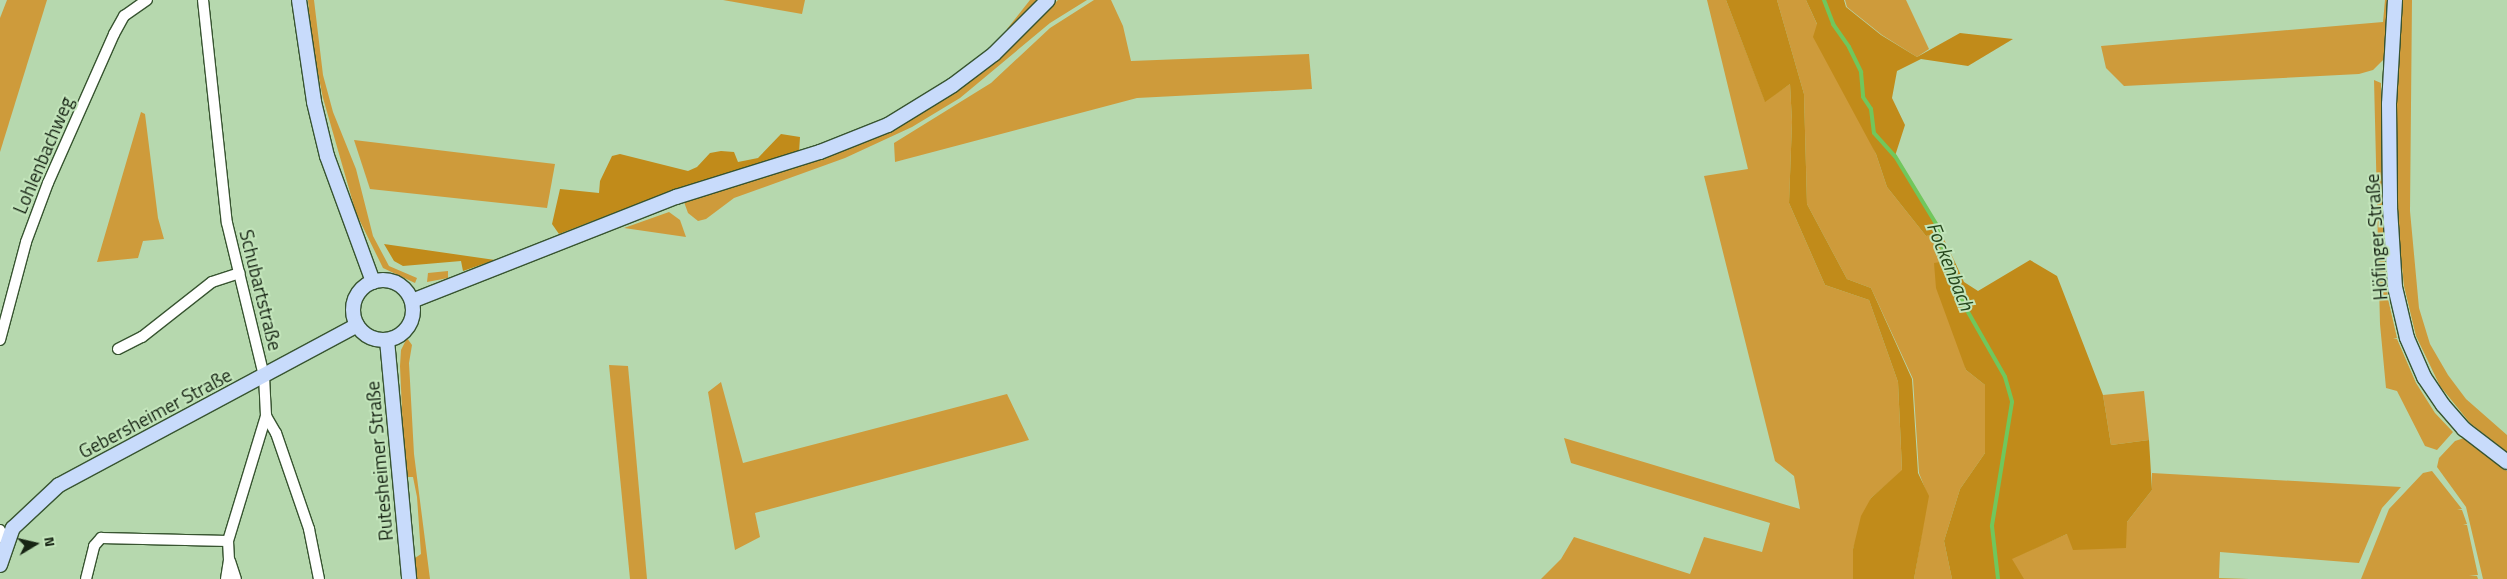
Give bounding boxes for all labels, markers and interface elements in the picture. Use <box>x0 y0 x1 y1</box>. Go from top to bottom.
street label: Lohlenbachweg <box>8 93 78 217</box>
street label: Höfinger Straße <box>2360 173 2392 301</box>
water label: Fockenbach <box>1922 218 1980 314</box>
street label: Schubartstraße <box>235 227 287 353</box>
street label: Gebersheimer Straße <box>75 363 235 463</box>
street label: Rutesheimer Straße <box>361 380 397 542</box>
north arrow <box>10 519 60 569</box>
text: N <box>39 535 61 548</box>

